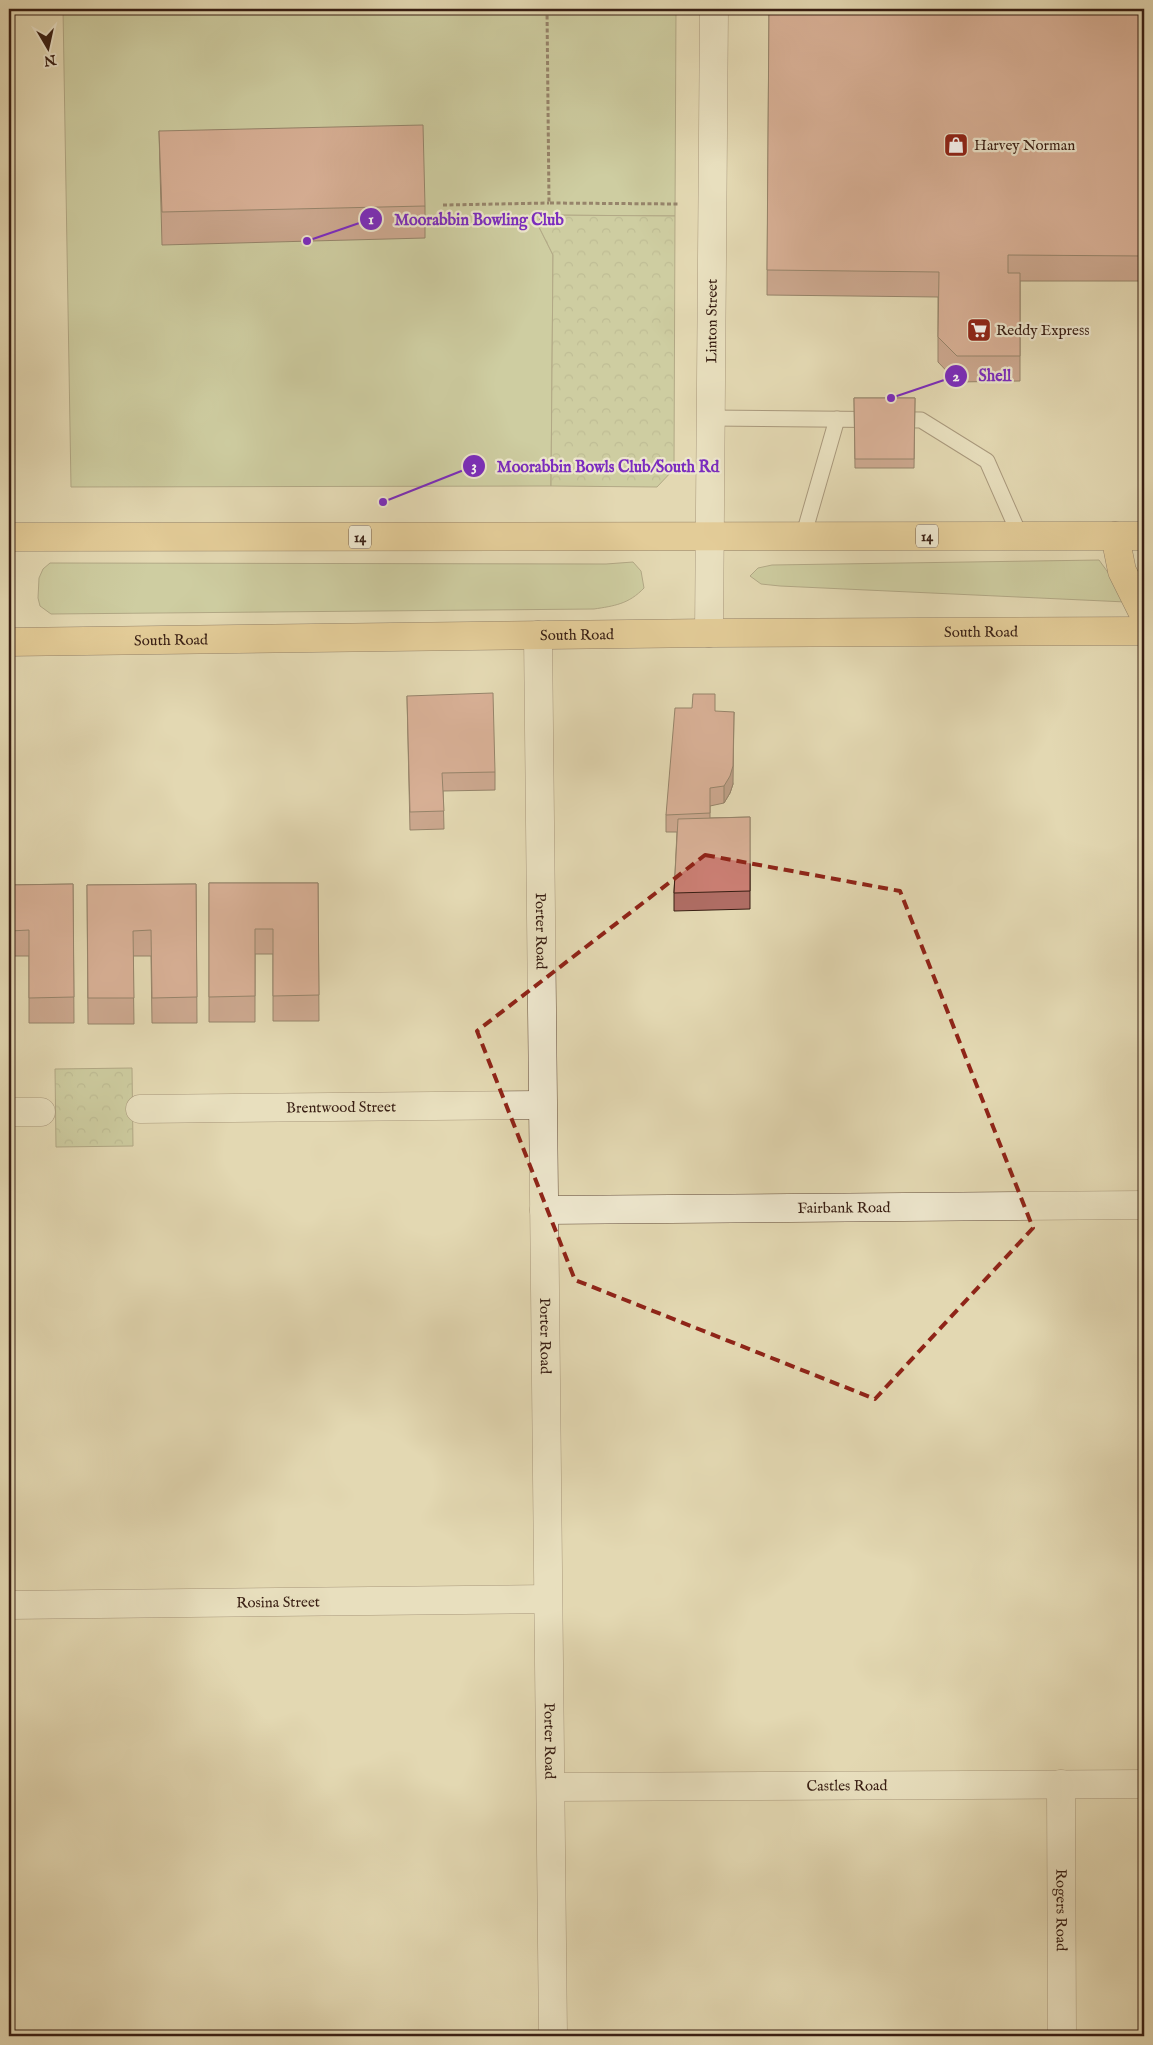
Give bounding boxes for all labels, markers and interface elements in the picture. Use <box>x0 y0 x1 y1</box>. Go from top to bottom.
north arrow <box>22 22 72 72</box>
text: N <box>42 50 58 70</box>
shop icon: Harvey Norman <box>943 132 969 158</box>
place label: Harvey Norman <box>974 136 1075 155</box>
callout: Moorabbin Bowling Club <box>359 203 573 234</box>
text: 1 <box>368 210 374 229</box>
text: Moorabbin Bowling Club <box>394 211 564 231</box>
street label: Linton Street <box>702 279 722 363</box>
supermarket icon: Reddy Express <box>966 317 992 343</box>
place label: Reddy Express <box>996 321 1090 340</box>
callout: Shell <box>943 360 1021 391</box>
text: 2 <box>952 367 960 386</box>
text: Shell <box>979 367 1012 387</box>
callout: Moorabbin Bowls Club/South Rd <box>462 451 729 482</box>
text: 3 <box>471 457 477 476</box>
text: Moorabbin Bowls Club/South Rd <box>497 458 720 478</box>
road number: 14 <box>916 524 938 548</box>
road number: 14 <box>349 526 371 548</box>
street label: South Road <box>944 623 1019 642</box>
street label: South Road <box>540 625 615 645</box>
street label: South Road <box>134 630 209 650</box>
street label: Porter Road <box>531 893 551 970</box>
street label: Brentwood Street <box>286 1097 396 1118</box>
street label: Fairbank Road <box>797 1198 892 1218</box>
street label: Porter Road <box>535 1298 555 1375</box>
street label: Rosina Street <box>236 1593 320 1612</box>
street label: Porter Road <box>539 1702 559 1780</box>
street label: Castles Road <box>806 1776 889 1796</box>
street label: Rogers Road <box>1051 1869 1071 1952</box>

